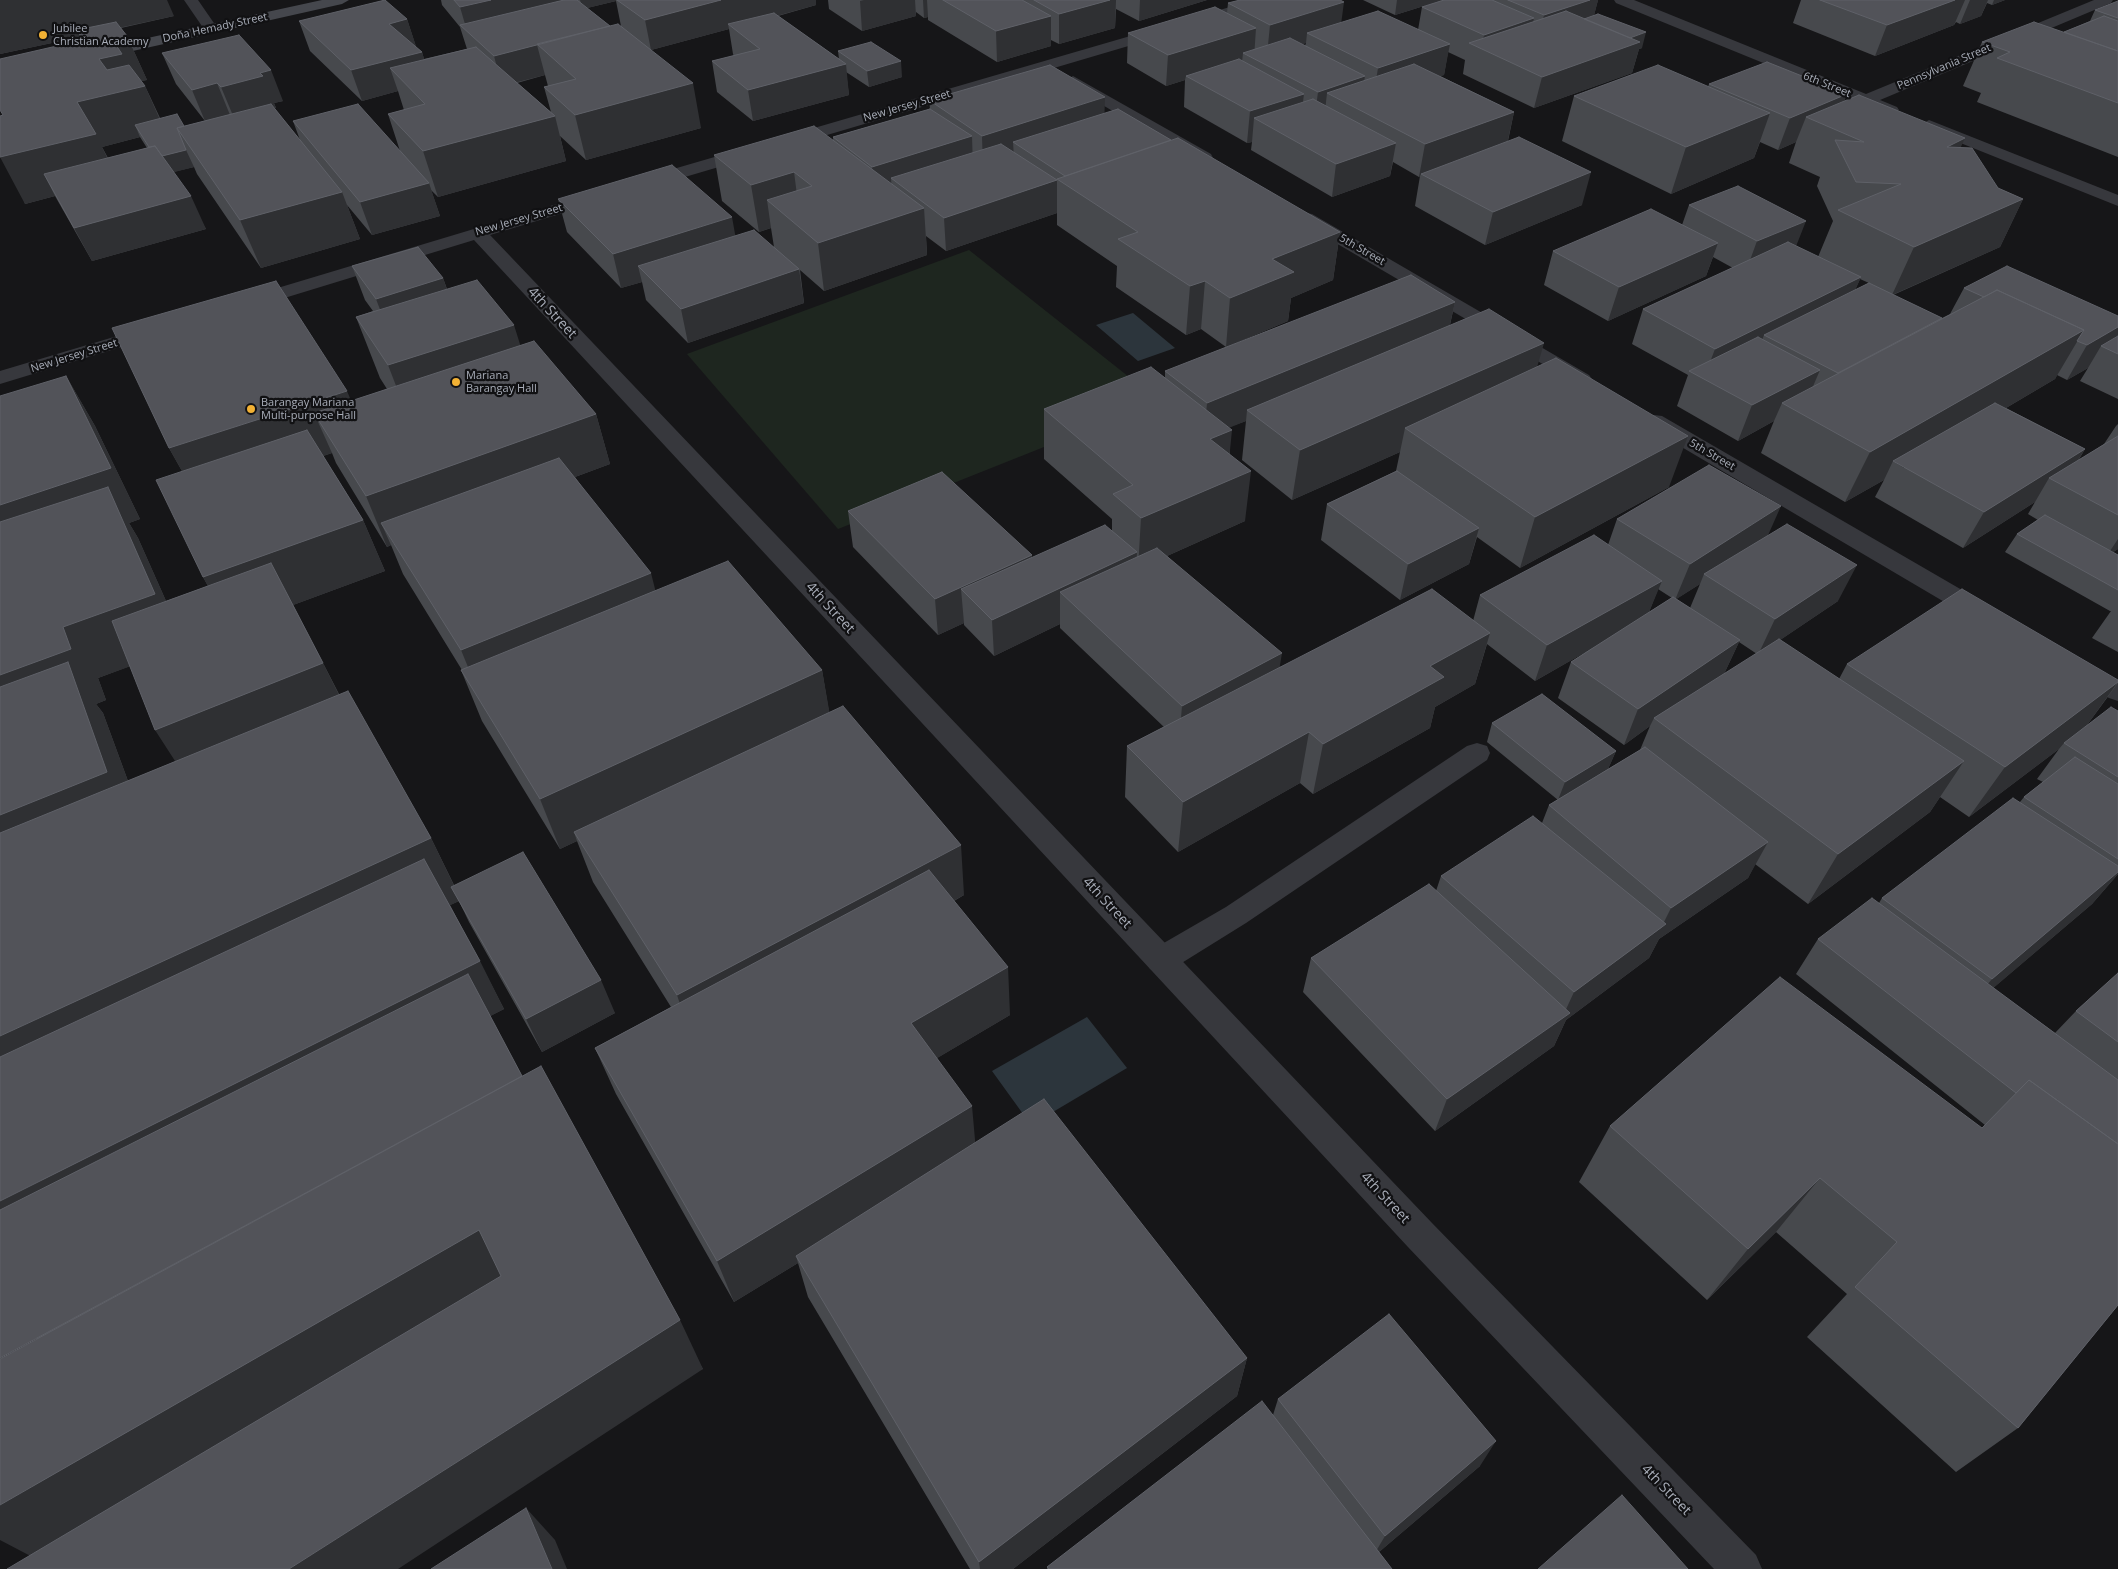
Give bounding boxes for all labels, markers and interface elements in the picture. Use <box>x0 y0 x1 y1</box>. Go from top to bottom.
street label: Doña Hemady Street <box>161 10 269 46</box>
place label: Jubilee Christian Academy <box>53 22 149 48</box>
marker: Jubilee Christian Academy <box>37 29 49 41</box>
street label: Pennsylvania Street <box>1895 41 1993 93</box>
street label: 6th Street <box>1801 69 1853 101</box>
street label: New Jersey Street <box>862 87 952 125</box>
street label: New Jersey Street <box>474 201 564 239</box>
street label: 5th Street <box>1337 232 1387 268</box>
street label: 4th Street <box>524 284 580 342</box>
street label: New Jersey Street <box>29 337 119 375</box>
place label: Mariana Barangay Hall <box>466 369 537 395</box>
marker: Mariana Barangay Hall <box>450 376 462 388</box>
place label: Barangay Mariana Multi-purpose Hall <box>261 396 356 422</box>
marker: Barangay Mariana Multi-purpose Hall <box>245 403 257 415</box>
street label: 5th Street <box>1687 437 1737 473</box>
street label: 4th Street <box>802 579 858 637</box>
street label: 4th Street <box>1079 874 1135 932</box>
street label: 4th Street <box>1357 1169 1413 1227</box>
street label: 4th Street <box>1638 1461 1694 1519</box>

